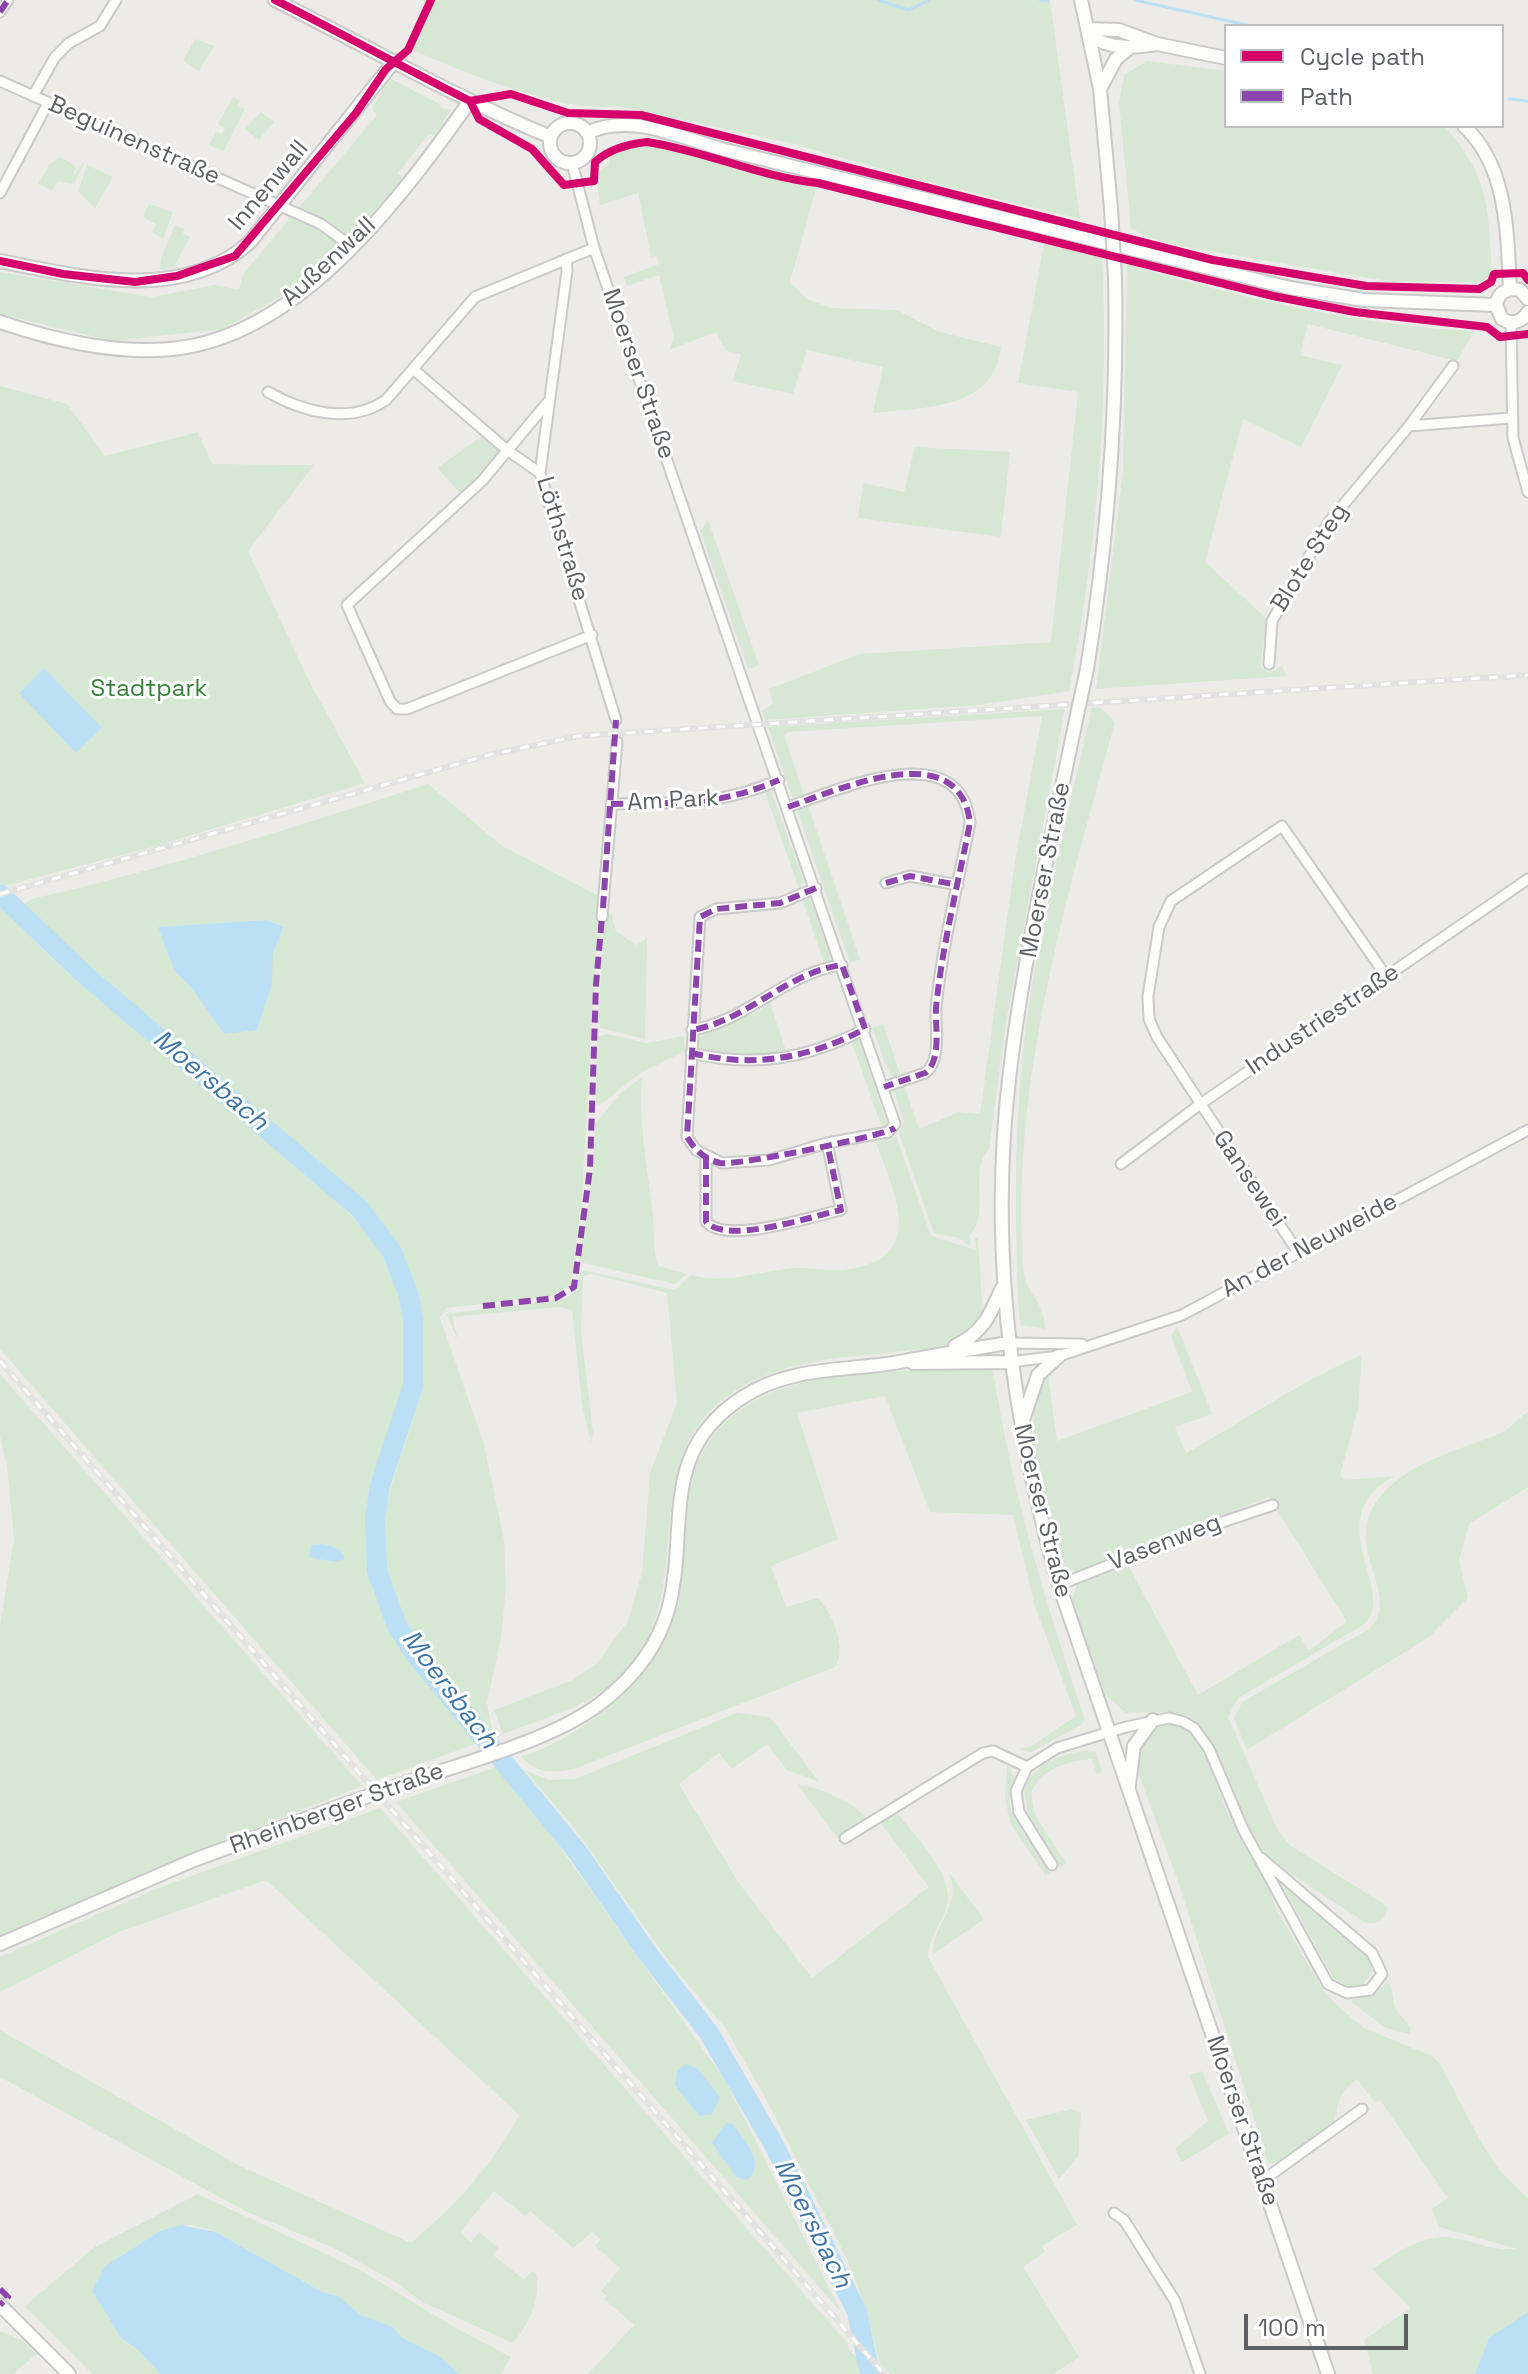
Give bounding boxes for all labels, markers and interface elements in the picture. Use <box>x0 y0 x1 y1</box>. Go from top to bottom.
legend <box>1224 24 1504 128</box>
text: Cycle path <box>1300 41 1425 72</box>
text: Path <box>1300 81 1353 112</box>
street label: Beguinenstraße <box>44 90 224 192</box>
street label: Innenwall <box>223 135 315 237</box>
street label: Außenwall <box>276 211 382 313</box>
street label: Moerser Straße <box>595 285 681 463</box>
street label: Löthstraße <box>529 473 595 605</box>
street label: Blote Steg <box>1265 499 1355 617</box>
park label: Stadtpark <box>91 675 207 703</box>
street label: Moerser Straße <box>1015 780 1077 960</box>
street label: Am Park <box>626 784 720 818</box>
street label: Industriestraße <box>1241 958 1405 1082</box>
water label: Moersbach <box>146 1024 274 1138</box>
street label: Gansewei <box>1206 1125 1292 1233</box>
street label: An der Neuweide <box>1217 1188 1403 1304</box>
street label: Moerser Straße <box>1006 1421 1078 1601</box>
street label: Vasenweg <box>1105 1508 1225 1578</box>
water label: Moersbach <box>394 1625 504 1755</box>
street label: Rheinberger Straße <box>226 1757 448 1861</box>
street label: Moerser Straße <box>1199 2032 1285 2210</box>
water label: Moersbach <box>766 2155 858 2293</box>
scale bar <box>1248 2298 1412 2348</box>
text: 100 m <box>1258 2312 1326 2343</box>

